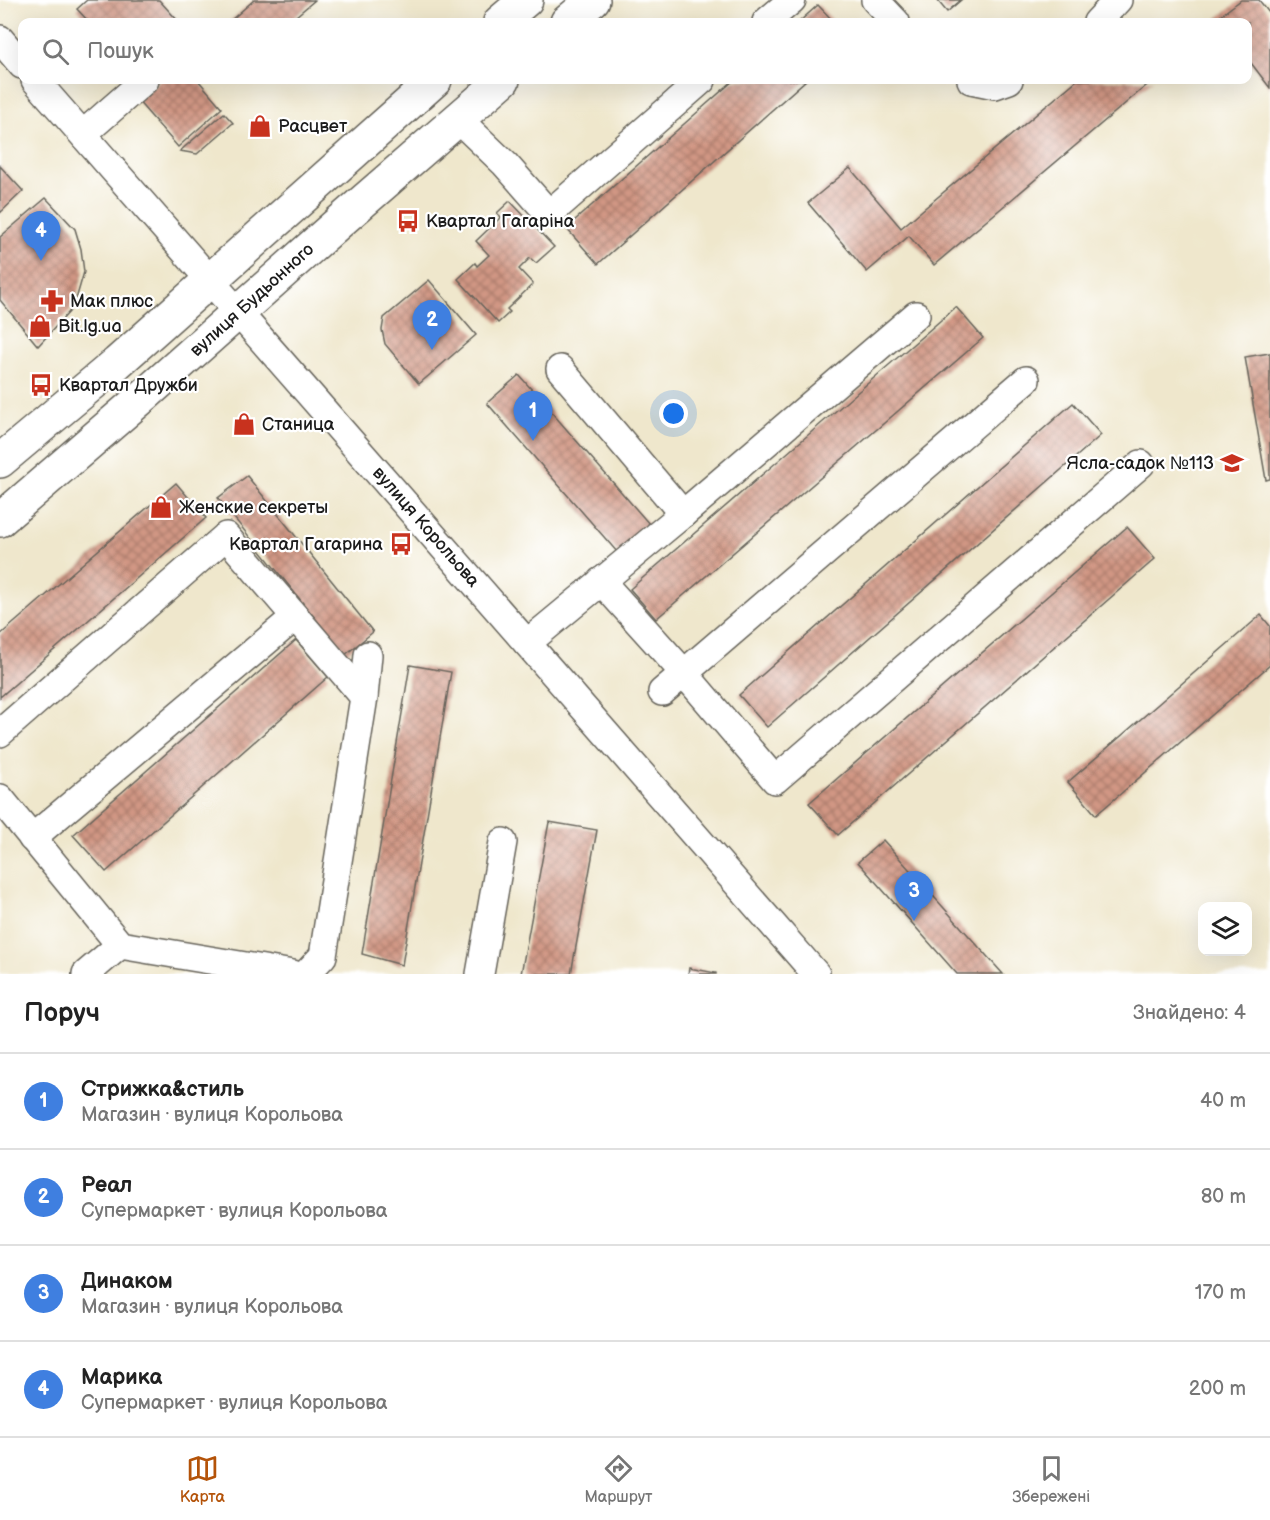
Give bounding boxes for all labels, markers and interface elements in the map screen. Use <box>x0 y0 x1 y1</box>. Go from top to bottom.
search box <box>18 18 1252 84</box>
icon: search <box>39 35 72 68</box>
text: Пошук <box>87 38 154 65</box>
shop icon: Расцвет <box>247 113 273 139</box>
place label: Расцвет <box>278 116 348 137</box>
bus stop icon: Квартал Гагаріна <box>395 208 421 234</box>
place label: Квартал Гагаріна <box>426 211 575 232</box>
pin: 4 <box>22 212 60 261</box>
street label: вулиця Будьонного <box>186 239 318 361</box>
pharmacy icon: Мак плюс <box>39 288 65 314</box>
place label: Мак плюс <box>70 291 153 312</box>
pin: 2 <box>412 300 452 350</box>
shop icon: Bit.lg.ua <box>27 313 53 339</box>
place label: Bit.lg.ua <box>58 316 122 337</box>
bus stop icon: Квартал Дружби <box>28 372 54 398</box>
place label: Квартал Дружби <box>59 375 198 396</box>
pin: 1 <box>514 392 552 441</box>
your location <box>659 399 688 428</box>
shop icon: Станица <box>231 411 257 437</box>
place label: Станица <box>262 414 335 435</box>
school or university icon: Ясла-садок №113 <box>1219 450 1245 476</box>
place label: Ясла-садок №113 <box>1067 453 1214 474</box>
street label: вулиця Корольова <box>368 463 484 592</box>
shop icon: Женские секреты <box>148 494 174 520</box>
place label: Женские секреты <box>179 497 328 518</box>
bus stop icon: Квартал Гагарина <box>388 531 414 557</box>
place label: Квартал Гагарина <box>229 534 383 555</box>
pin: 3 <box>894 872 934 921</box>
map controls <box>1198 902 1252 956</box>
button: layers <box>1198 902 1252 956</box>
text: Поруч <box>24 998 100 1029</box>
text: Знайдено: 4 <box>1133 1001 1246 1025</box>
text: Стрижка&стиль <box>81 1076 244 1103</box>
text: 1 <box>39 1089 48 1113</box>
text: 40 m <box>1200 1089 1246 1113</box>
text: Магазин · вулиця Корольова <box>81 1103 343 1127</box>
text: Реал <box>81 1172 132 1199</box>
text: 2 <box>38 1185 49 1209</box>
text: 80 m <box>1201 1185 1246 1209</box>
text: Супермаркет · вулиця Корольова <box>81 1199 387 1223</box>
text: Динаком <box>81 1268 173 1295</box>
text: 3 <box>38 1281 49 1305</box>
text: 170 m <box>1195 1281 1246 1305</box>
text: Магазин · вулиця Корольова <box>81 1295 343 1319</box>
text: Марика <box>81 1364 162 1391</box>
text: 4 <box>38 1377 49 1401</box>
text: 200 m <box>1189 1377 1246 1401</box>
text: Супермаркет · вулиця Корольова <box>81 1391 387 1415</box>
tab: Карта <box>180 1452 225 1507</box>
tab: Маршрут <box>584 1452 653 1507</box>
tab: Збережені <box>1012 1452 1090 1507</box>

